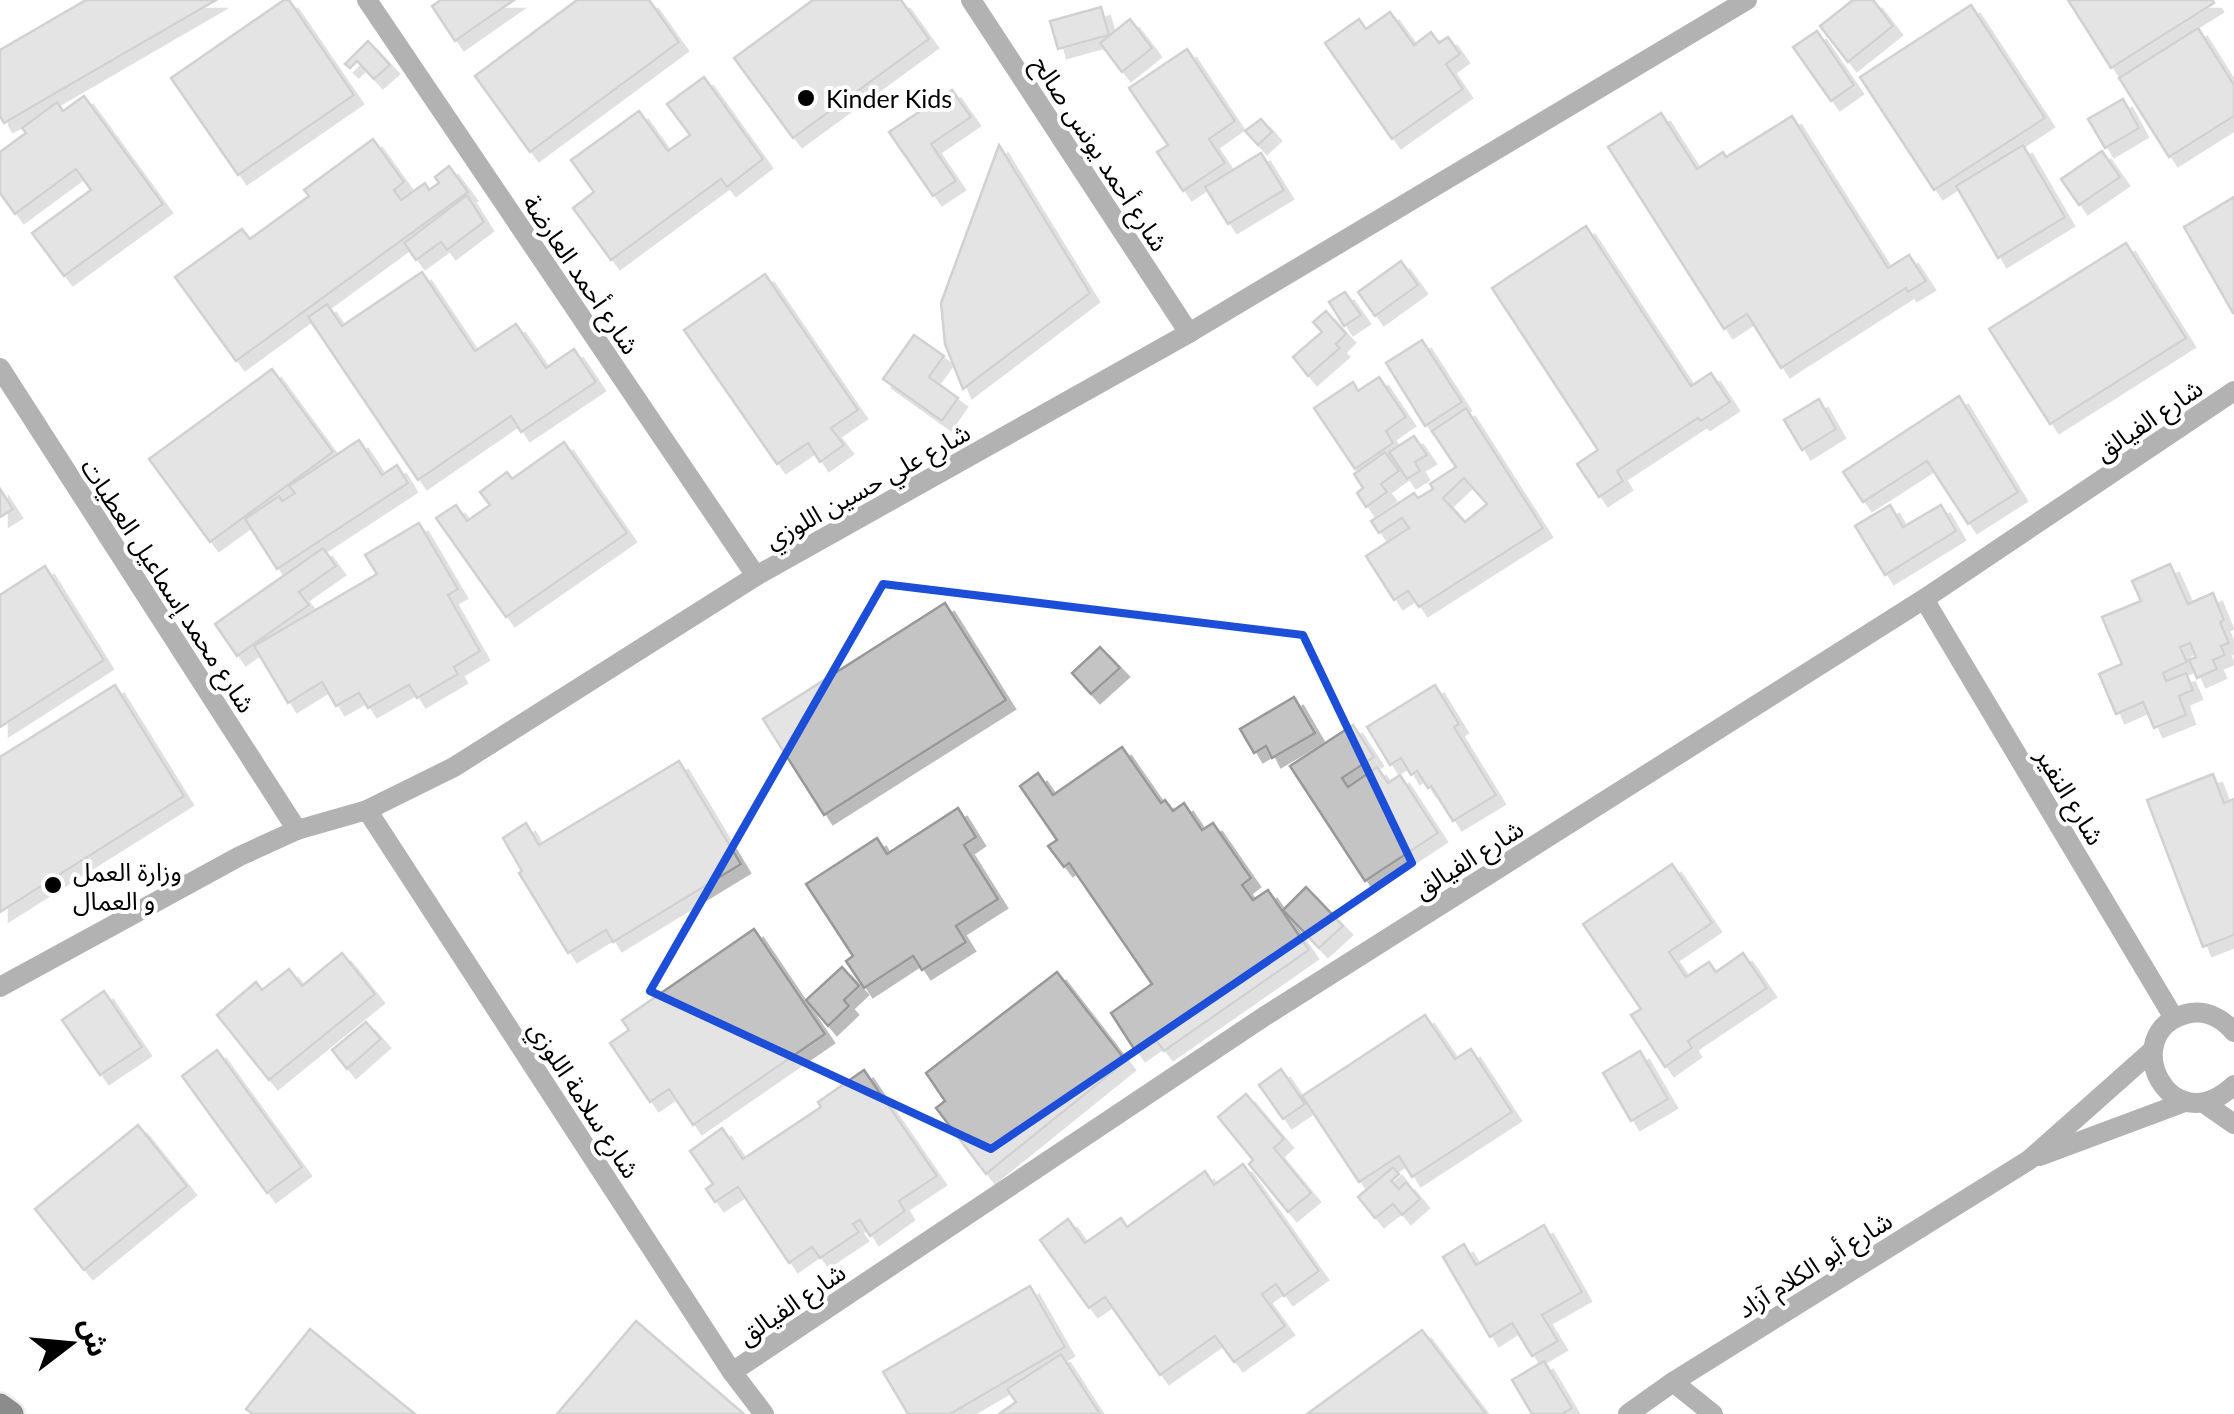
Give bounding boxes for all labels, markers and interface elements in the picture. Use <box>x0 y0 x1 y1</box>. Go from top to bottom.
street label: شارع أحمد يونس صالح <box>1023 50 1175 259</box>
place label: Kinder Kids <box>826 83 952 113</box>
marker: Kinder Kids <box>795 87 817 109</box>
street label: شارع أحمد العارضة <box>513 189 646 362</box>
street label: شارع الفيالق <box>2089 372 2210 470</box>
street label: شارع علي حسين اللوزي <box>759 416 978 559</box>
street label: شارع محمد إسماعيل العطيات <box>71 452 262 720</box>
street label: شارع النفير <box>2026 741 2112 852</box>
street label: شارع الفيالق <box>1408 813 1531 908</box>
place label: وزارة العمل و العمال <box>73 856 182 916</box>
marker: وزارة العمل و العمال <box>42 874 64 896</box>
street label: شارع سلامة اللوزي <box>518 1015 647 1186</box>
street label: شارع أبو الكلام آزاد <box>1731 1204 1900 1329</box>
street label: شارع الفيالق <box>732 1256 853 1354</box>
north arrow <box>20 1294 120 1394</box>
text: ش <box>73 1314 117 1360</box>

